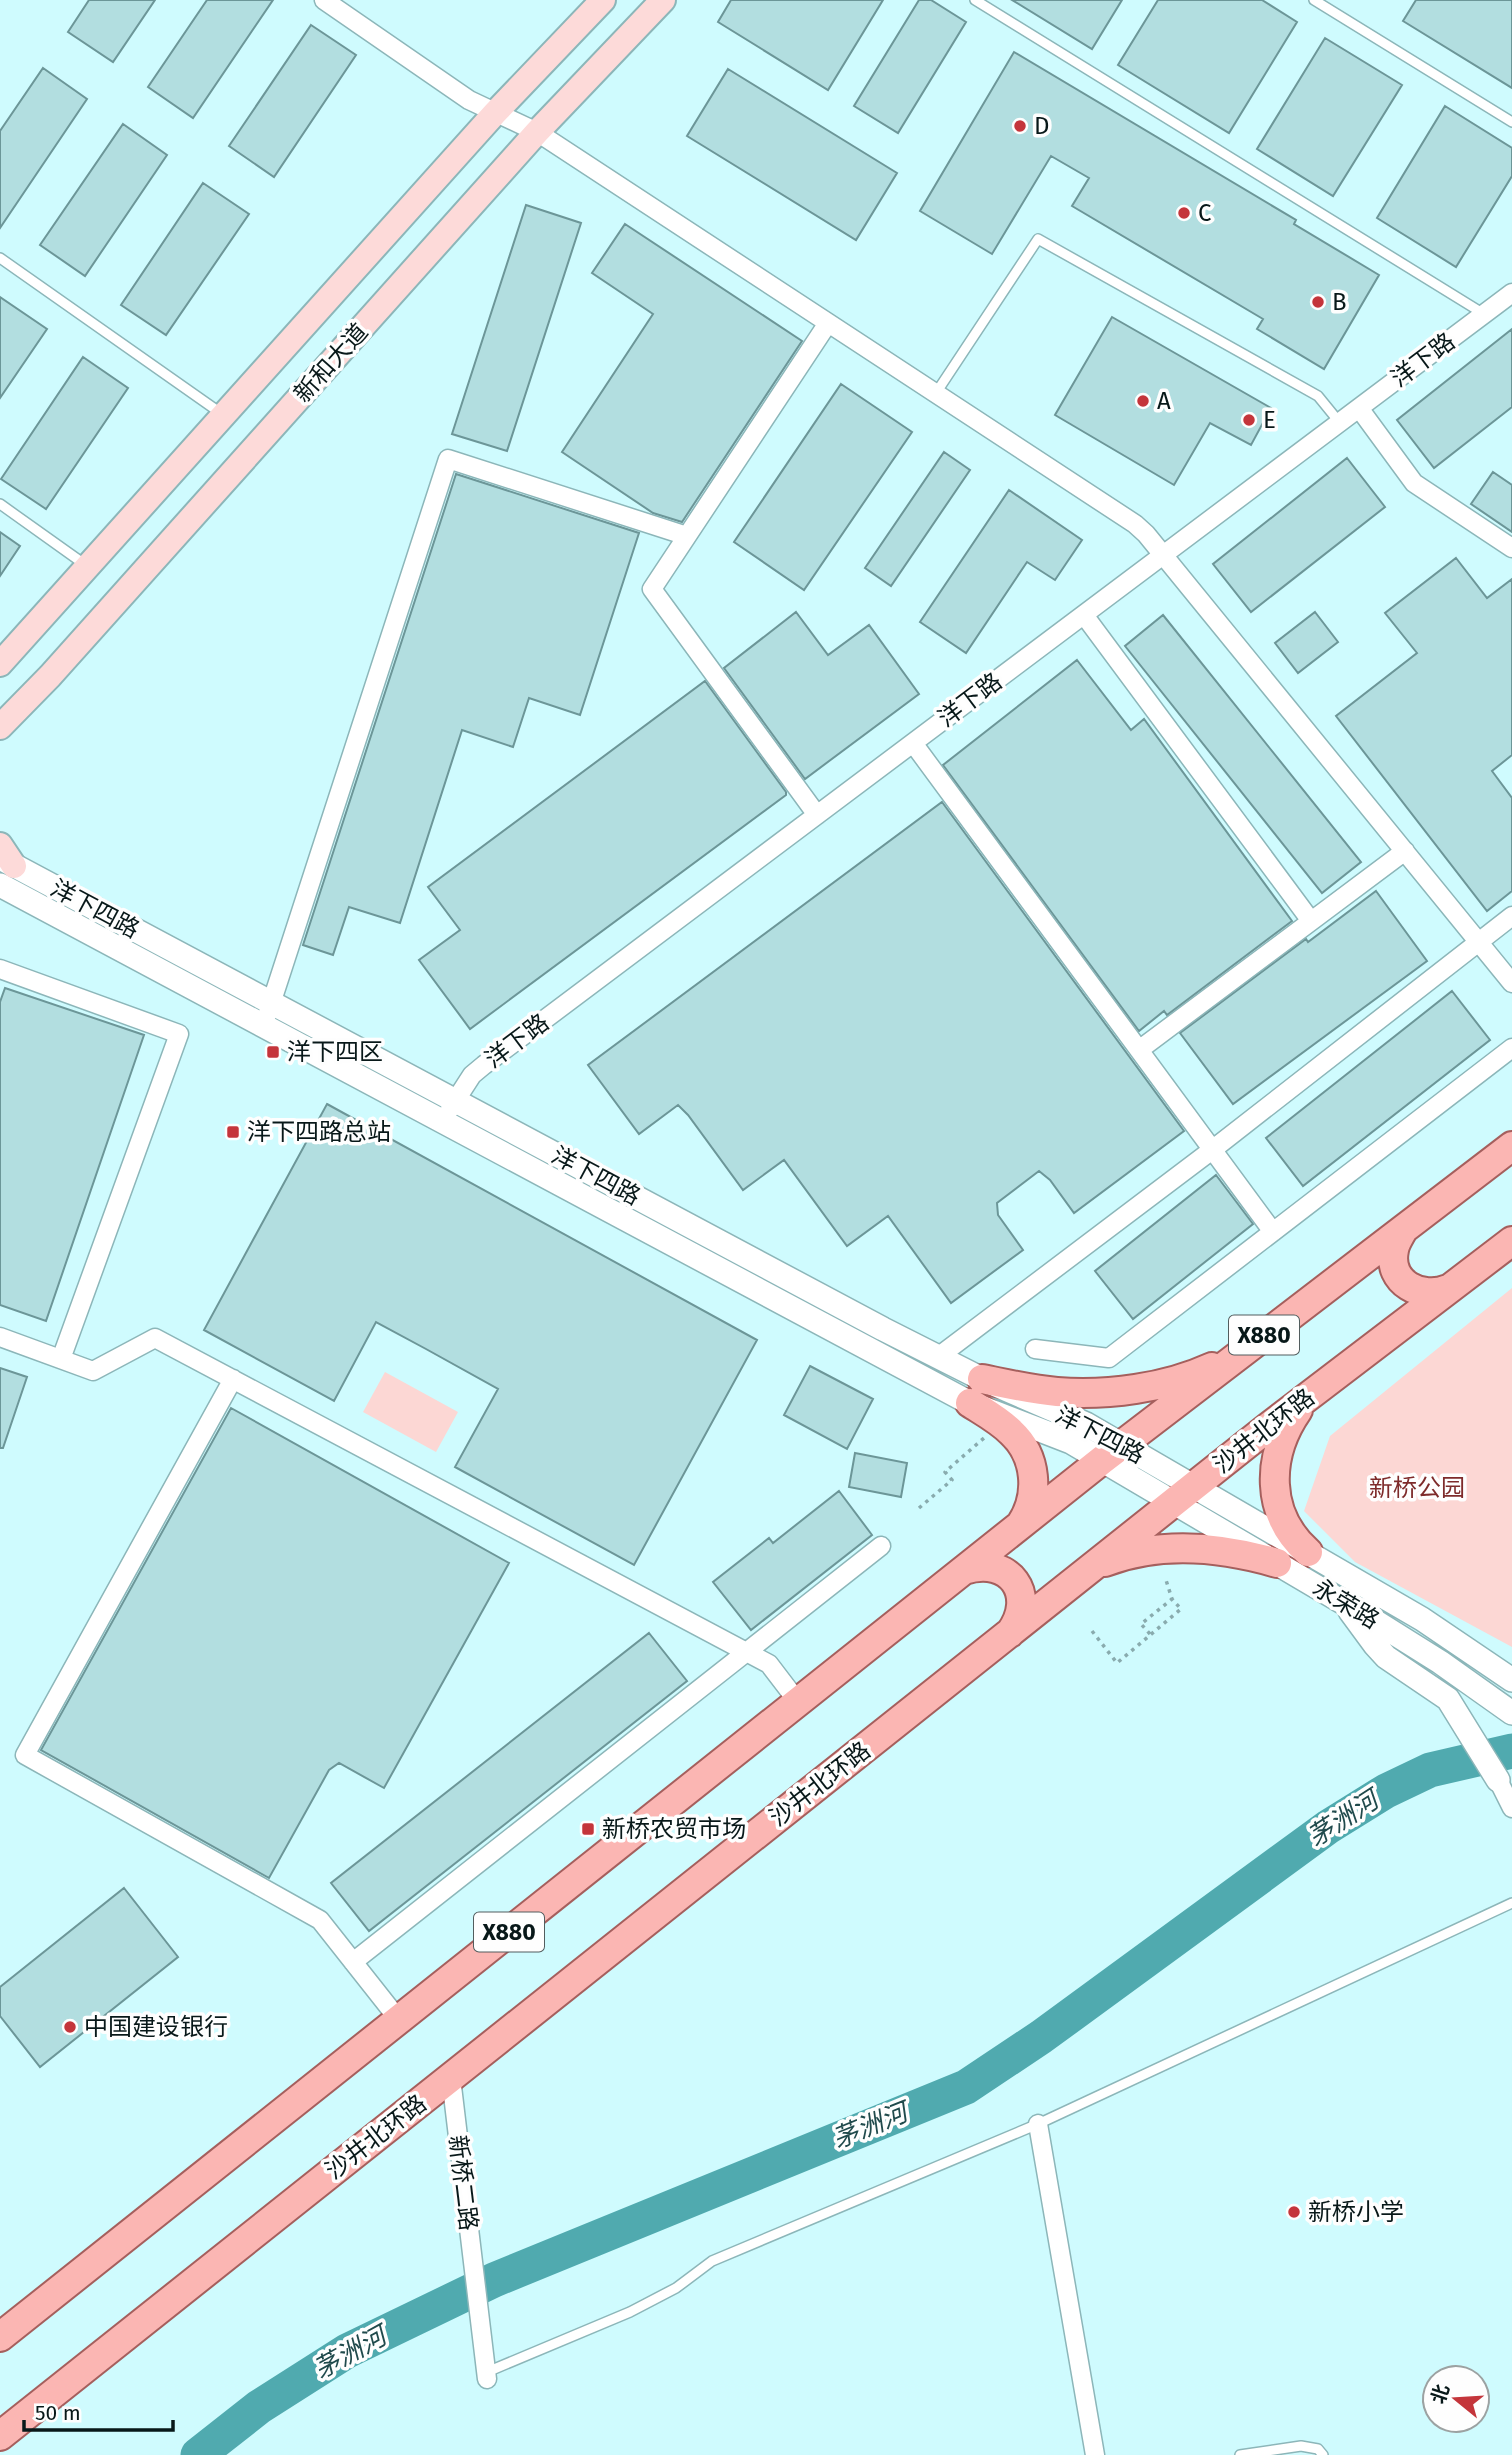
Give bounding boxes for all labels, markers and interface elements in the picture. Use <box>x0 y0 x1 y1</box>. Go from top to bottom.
place label: D <box>1034 112 1049 140</box>
marker: D <box>1012 118 1028 134</box>
place label: C <box>1198 199 1211 227</box>
marker: C <box>1176 205 1192 221</box>
place label: B <box>1332 288 1347 316</box>
marker: B <box>1310 294 1326 310</box>
street label: 新和大道 <box>288 318 374 408</box>
street label: 洋下路 <box>1386 327 1460 393</box>
place label: A <box>1157 387 1171 415</box>
marker: A <box>1135 393 1151 409</box>
place label: E <box>1263 406 1276 434</box>
marker: E <box>1241 412 1257 428</box>
street label: 洋下路 <box>933 667 1007 733</box>
street label: 洋下四路 <box>46 874 144 944</box>
street label: 洋下路 <box>480 1008 554 1074</box>
place label: 洋下四区 <box>287 1038 383 1066</box>
marker: 洋下四区 <box>265 1044 281 1060</box>
place label: 洋下四路总站 <box>247 1118 391 1146</box>
marker: 洋下四路总站 <box>225 1124 241 1140</box>
street label: 洋下四路 <box>547 1141 645 1211</box>
road number: X880 <box>1229 1316 1299 1354</box>
street label: 沙井北环路 <box>1208 1383 1320 1479</box>
street label: 洋下四路 <box>1051 1401 1149 1469</box>
park label: 新桥公园 <box>1369 1474 1465 1502</box>
street label: 永荣路 <box>1308 1573 1384 1635</box>
street label: 沙井北环路 <box>764 1736 876 1832</box>
water label: 茅洲河 <box>1302 1782 1388 1853</box>
place label: 新桥农贸市场 <box>602 1815 746 1843</box>
marker: 新桥农贸市场 <box>580 1821 596 1837</box>
road number: X880 <box>474 1912 544 1952</box>
place label: 中国建设银行 <box>84 2013 228 2041</box>
marker: 中国建设银行 <box>62 2019 78 2035</box>
street label: 沙井北环路 <box>320 2089 432 2185</box>
water label: 茅洲河 <box>828 2095 917 2155</box>
street label: 新桥二路 <box>443 2134 483 2232</box>
place label: 新桥小学 <box>1308 2198 1404 2226</box>
marker: 新桥小学 <box>1286 2204 1302 2220</box>
water label: 茅洲河 <box>308 2318 396 2385</box>
north arrow <box>1421 2364 1491 2434</box>
text: 北 <box>1426 2381 1454 2406</box>
scale bar <box>24 2388 173 2432</box>
text: 50 m <box>35 2400 81 2426</box>

